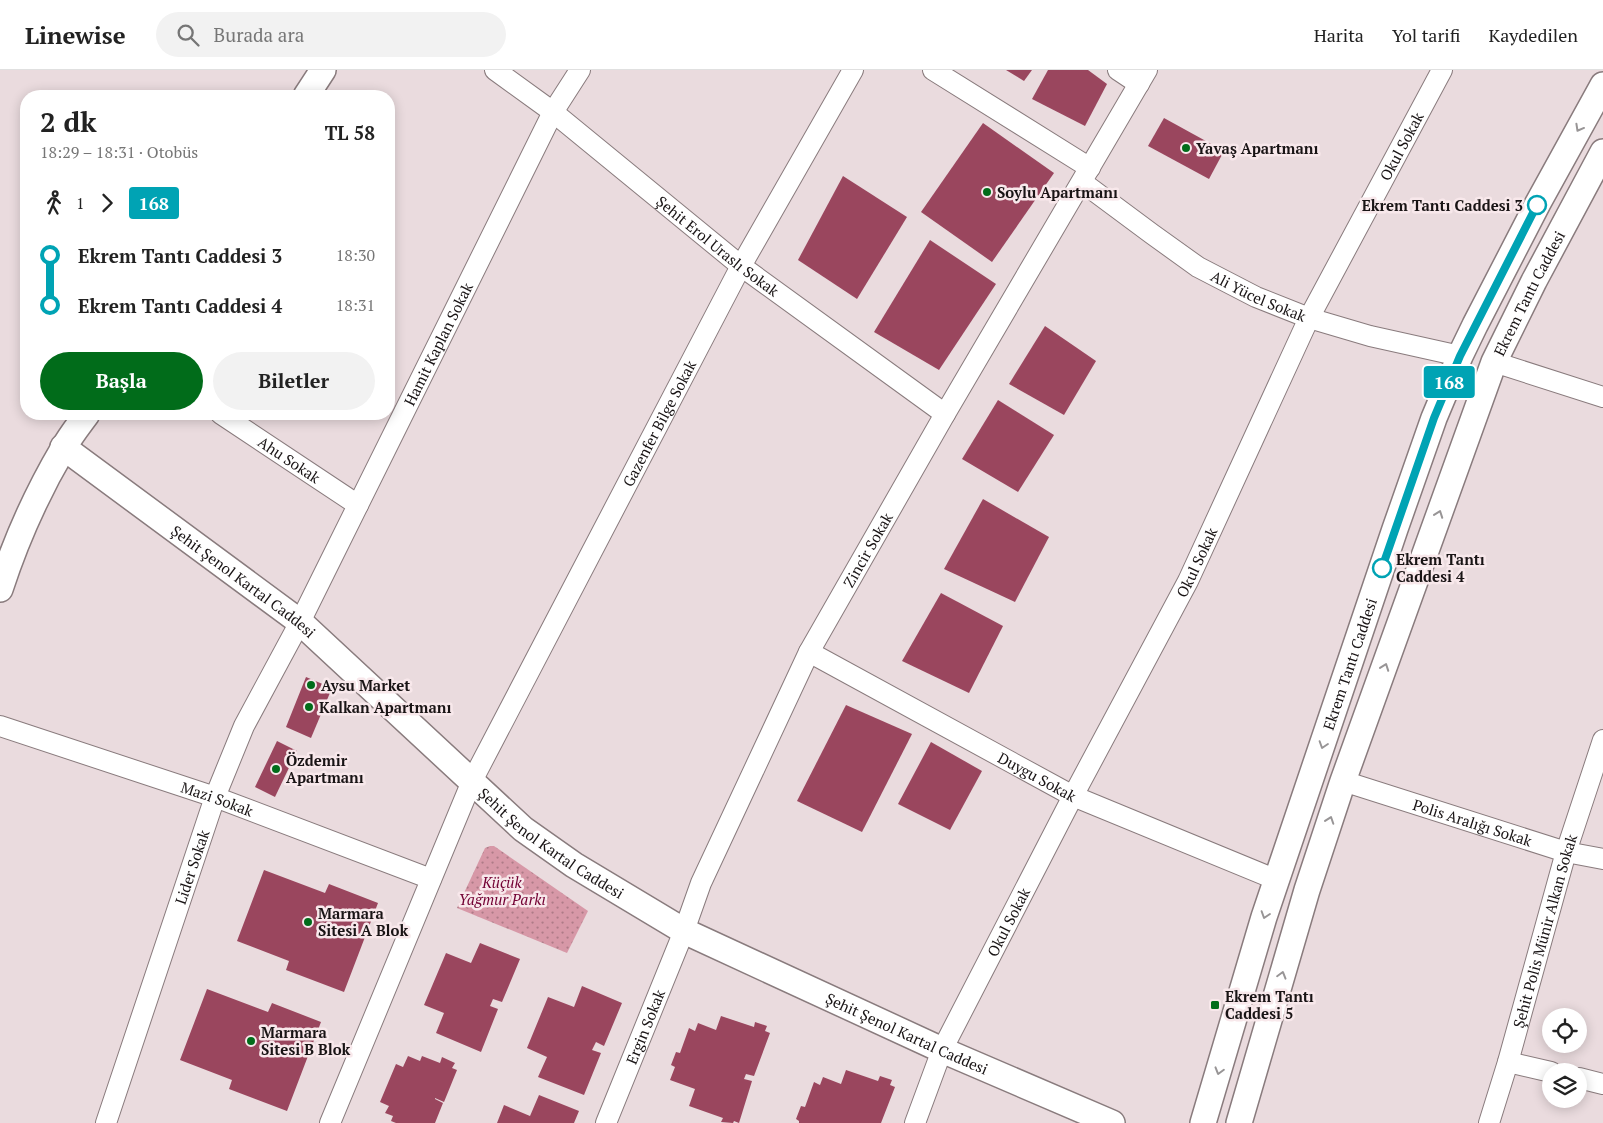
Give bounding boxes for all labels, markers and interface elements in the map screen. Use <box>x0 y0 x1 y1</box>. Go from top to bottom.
search box <box>156 12 506 57</box>
text: Linewise <box>25 19 126 51</box>
icon: search <box>174 21 202 49</box>
text: Burada ara <box>214 22 304 47</box>
text: Harita <box>1314 23 1364 47</box>
text: Yol tarifi <box>1392 23 1461 47</box>
text: Kaydedilen <box>1489 23 1578 47</box>
text: 2 dk <box>40 103 96 140</box>
street label: Okul Sokak <box>1375 108 1428 184</box>
text: TL 58 <box>325 120 375 145</box>
one-way arrow <box>1576 123 1586 132</box>
place label: Yavaş Apartmanı <box>1196 138 1318 158</box>
text: 18:29 – 18:31 · Otobüs <box>40 141 198 163</box>
marker: Yavaş Apartmanı <box>1180 142 1192 154</box>
place label: Soylu Apartmanı <box>997 182 1118 202</box>
marker: Soylu Apartmanı <box>981 186 993 198</box>
icon: walk <box>40 189 68 217</box>
icon: forward <box>93 189 121 217</box>
text: 168 <box>139 191 169 215</box>
street label: Şehit Erol Uraslı Sokak <box>652 191 783 301</box>
text: 1 <box>76 192 85 214</box>
place label: Ekrem Tantı Caddesi 3 <box>1362 195 1523 215</box>
marker: Ekrem Tantı Caddesi 3 <box>1527 195 1547 215</box>
street label: Ekrem Tantı Caddesi <box>1489 227 1569 359</box>
text: Ekrem Tantı Caddesi 3 <box>78 243 282 268</box>
text: 18:30 <box>336 244 375 266</box>
street label: Ali Yücel Sokak <box>1208 265 1309 326</box>
street label: Hamit Kaplan Sokak <box>399 279 477 409</box>
text: Ekrem Tantı Caddesi 4 <box>78 293 282 318</box>
text: 18:31 <box>336 294 375 316</box>
button: Başla <box>40 352 203 410</box>
button: Biletler <box>213 352 375 410</box>
street label: Gazenfer Bilge Sokak <box>618 356 700 490</box>
line badge: 168 <box>1420 366 1478 398</box>
text: 168 <box>1434 370 1464 394</box>
street label: Ahu Sokak <box>254 431 325 487</box>
street label: Zincir Sokak <box>838 508 897 591</box>
one-way arrow <box>1433 510 1443 519</box>
street label: Şehit Şenol Kartal Caddesi <box>167 520 320 642</box>
street label: Okul Sokak <box>1171 524 1221 601</box>
place label: Ekrem Tantı Caddesi 4 <box>1396 549 1485 586</box>
marker: Ekrem Tantı Caddesi 4 <box>1372 558 1392 578</box>
street label: Ekrem Tantı Caddesi <box>1318 595 1381 732</box>
one-way arrow <box>1379 663 1389 672</box>
place label: Aysu Market <box>321 675 410 695</box>
marker: Aysu Market <box>305 679 317 691</box>
place label: Kalkan Apartmanı <box>319 697 451 717</box>
marker: Kalkan Apartmanı <box>303 701 315 713</box>
one-way arrow <box>1319 740 1329 749</box>
street label: Duygu Sokak <box>995 747 1080 806</box>
place label: Özdemir Apartmanı <box>286 750 364 787</box>
marker: Özdemir Apartmanı <box>270 763 282 775</box>
street label: Mazi Sokak <box>178 776 256 821</box>
street label: Şehit Şenol Kartal Caddesi <box>475 783 628 903</box>
street label: Polis Aralığı Sokak <box>1411 794 1535 851</box>
one-way arrow <box>1325 817 1335 825</box>
street label: Lider Sokak <box>170 827 213 907</box>
street label: Şehit Polis Münir Alkan Sokak <box>1508 831 1581 1030</box>
park label: Küçük Yağmur Parkı <box>458 872 546 909</box>
street label: Okul Sokak <box>982 884 1034 960</box>
place label: Marmara Sitesi A Blok <box>318 903 409 940</box>
one-way arrow <box>1261 911 1271 919</box>
marker: Marmara Sitesi A Blok <box>302 916 314 928</box>
one-way arrow <box>1277 972 1287 980</box>
street label: Ergin Sokak <box>621 986 669 1067</box>
place label: Ekrem Tantı Caddesi 5 <box>1225 986 1314 1023</box>
street label: Şehit Şenol Kartal Caddesi <box>823 988 991 1079</box>
marker: Ekrem Tantı Caddesi 5 <box>1209 999 1221 1011</box>
map controls <box>1542 1008 1587 1108</box>
button: locate <box>1542 1008 1587 1053</box>
place label: Marmara Sitesi B Blok <box>261 1022 351 1059</box>
marker: Marmara Sitesi B Blok <box>245 1035 257 1047</box>
button: layers <box>1542 1063 1587 1108</box>
one-way arrow <box>1214 1066 1224 1075</box>

